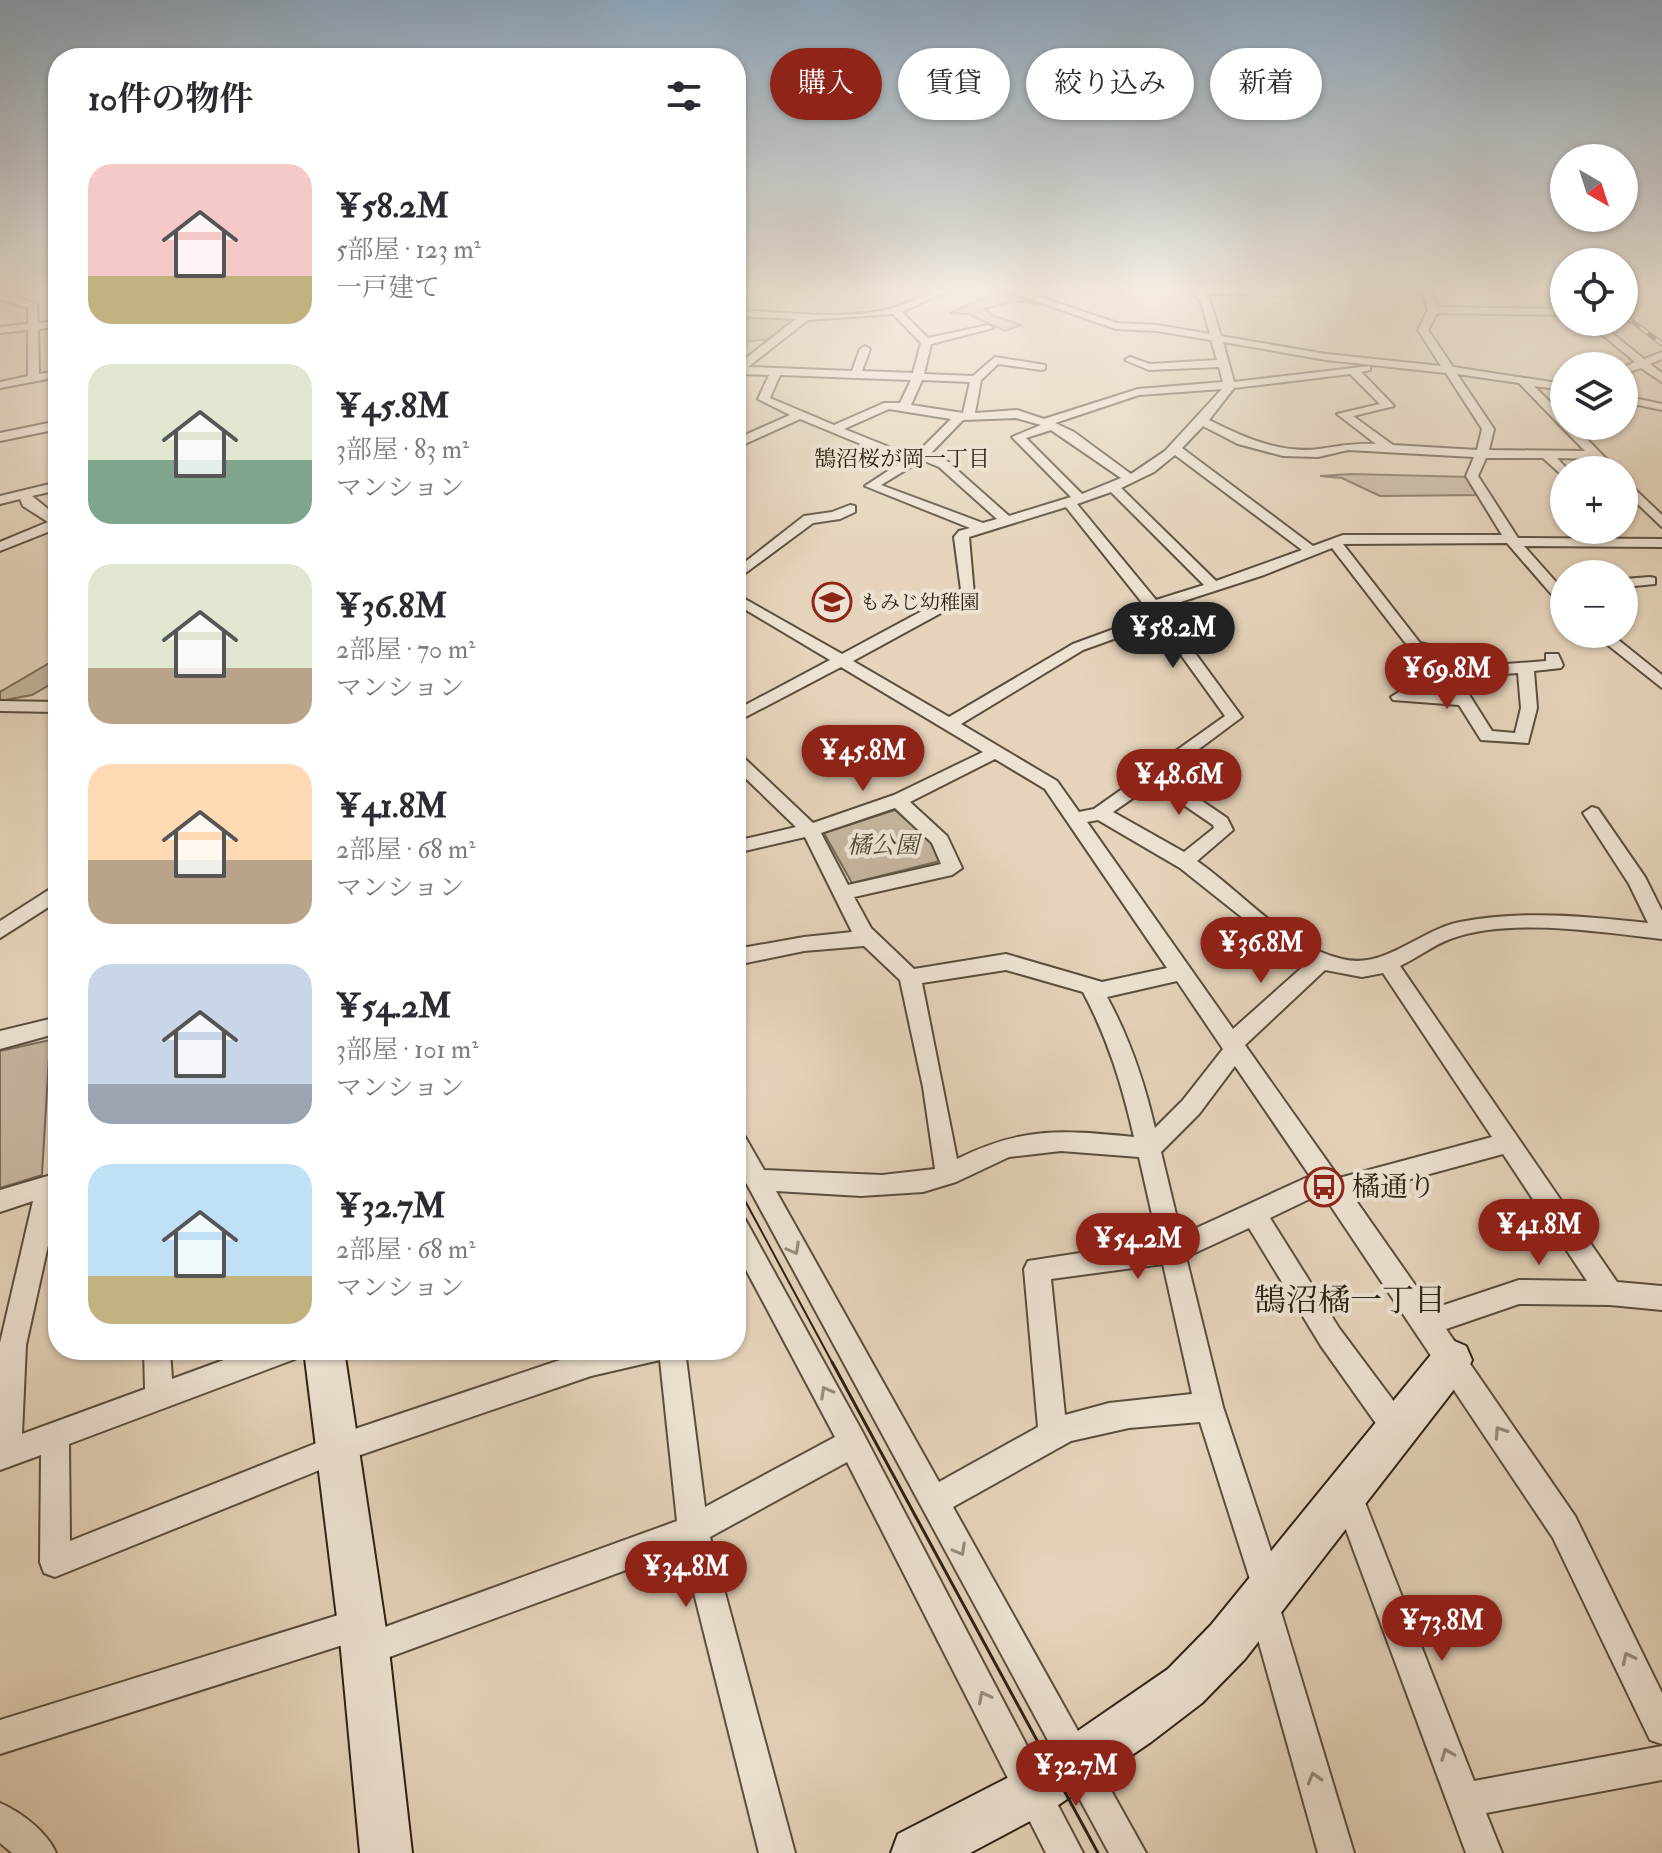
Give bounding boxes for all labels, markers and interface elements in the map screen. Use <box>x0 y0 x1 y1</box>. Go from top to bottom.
chip: 購入 <box>770 48 882 120</box>
chip: 賃貸 <box>898 48 1010 120</box>
chip: 絞り込み <box>1026 48 1194 120</box>
chip: 新着 <box>1210 48 1322 120</box>
icon: filters <box>662 74 706 118</box>
text: 10件の物件 <box>88 78 253 121</box>
north arrow <box>1550 144 1638 232</box>
map controls <box>1550 144 1638 648</box>
text: ¥58.2M <box>336 185 449 228</box>
icon: home <box>152 196 248 292</box>
text: 5部屋 · 123 m² <box>336 234 481 266</box>
button: locate <box>1550 248 1638 336</box>
text: 一戸建て <box>336 272 440 304</box>
button: layers <box>1550 352 1638 440</box>
text: ¥45.8M <box>336 385 450 428</box>
icon: home <box>152 396 248 492</box>
text: 3部屋 · 83 m² <box>336 434 469 466</box>
district label: 鵠沼桜が岡一丁目 <box>814 445 990 473</box>
button: + <box>1550 456 1638 544</box>
text: マンション <box>336 472 465 504</box>
button: − <box>1550 560 1638 648</box>
school or university icon: もみじ幼稚園 <box>811 581 853 623</box>
text: ¥36.8M <box>336 585 447 628</box>
place label: もみじ幼稚園 <box>860 590 980 615</box>
icon: home <box>152 596 248 692</box>
pin: ¥58.2M <box>1108 602 1238 670</box>
text: ¥58.2M <box>1130 612 1216 644</box>
text: 2部屋 · 70 m² <box>336 634 475 666</box>
pin: ¥69.8M <box>1382 643 1512 711</box>
text: ¥69.8M <box>1403 653 1491 685</box>
text: マンション <box>336 672 465 704</box>
pin: ¥45.8M <box>798 725 928 793</box>
text: ¥45.8M <box>820 735 906 767</box>
pin: ¥48.6M <box>1114 749 1244 817</box>
text: ¥48.6M <box>1134 759 1224 791</box>
text: ¥41.8M <box>336 785 447 828</box>
icon: home <box>152 796 248 892</box>
park label: 橘公園 <box>847 830 923 861</box>
text: 2部屋 · 68 m² <box>336 834 476 866</box>
text: マンション <box>336 872 465 904</box>
pin: ¥36.8M <box>1196 917 1326 985</box>
text: ¥36.8M <box>1218 927 1304 959</box>
text: ¥54.2M <box>336 985 451 1028</box>
icon: home <box>152 996 248 1092</box>
text: 3部屋 · 101 m² <box>336 1034 479 1066</box>
text: マンション <box>336 1072 465 1104</box>
bus stop icon: 橘通り <box>1303 1166 1345 1208</box>
place label: 橘通り <box>1352 1170 1436 1205</box>
text: ¥32.7M <box>336 1185 446 1228</box>
icon: home <box>152 1196 248 1292</box>
pin: ¥41.8M <box>1474 1199 1604 1267</box>
text: ¥41.8M <box>1496 1209 1582 1241</box>
pin: ¥54.2M <box>1073 1213 1203 1281</box>
text: ¥54.2M <box>1094 1223 1182 1255</box>
text: 2部屋 · 68 m² <box>336 1234 476 1266</box>
one-way arrow <box>785 1241 800 1255</box>
text: マンション <box>336 1272 465 1304</box>
district label: 鵠沼橘一丁目 <box>1254 1281 1446 1321</box>
one-way arrow <box>820 1386 835 1400</box>
one-way arrow <box>1495 1426 1510 1441</box>
pin: ¥34.8M <box>621 1541 751 1609</box>
one-way arrow <box>950 1542 966 1556</box>
text: ¥34.8M <box>643 1551 729 1583</box>
pin: ¥73.8M <box>1377 1595 1507 1663</box>
text: ¥73.8M <box>1400 1605 1484 1637</box>
one-way arrow <box>1622 1651 1638 1666</box>
one-way arrow <box>979 1691 994 1706</box>
pin: ¥32.7M <box>1011 1740 1141 1808</box>
one-way arrow <box>1440 1748 1457 1762</box>
text: ¥32.7M <box>1034 1750 1118 1782</box>
one-way arrow <box>1307 1772 1323 1786</box>

